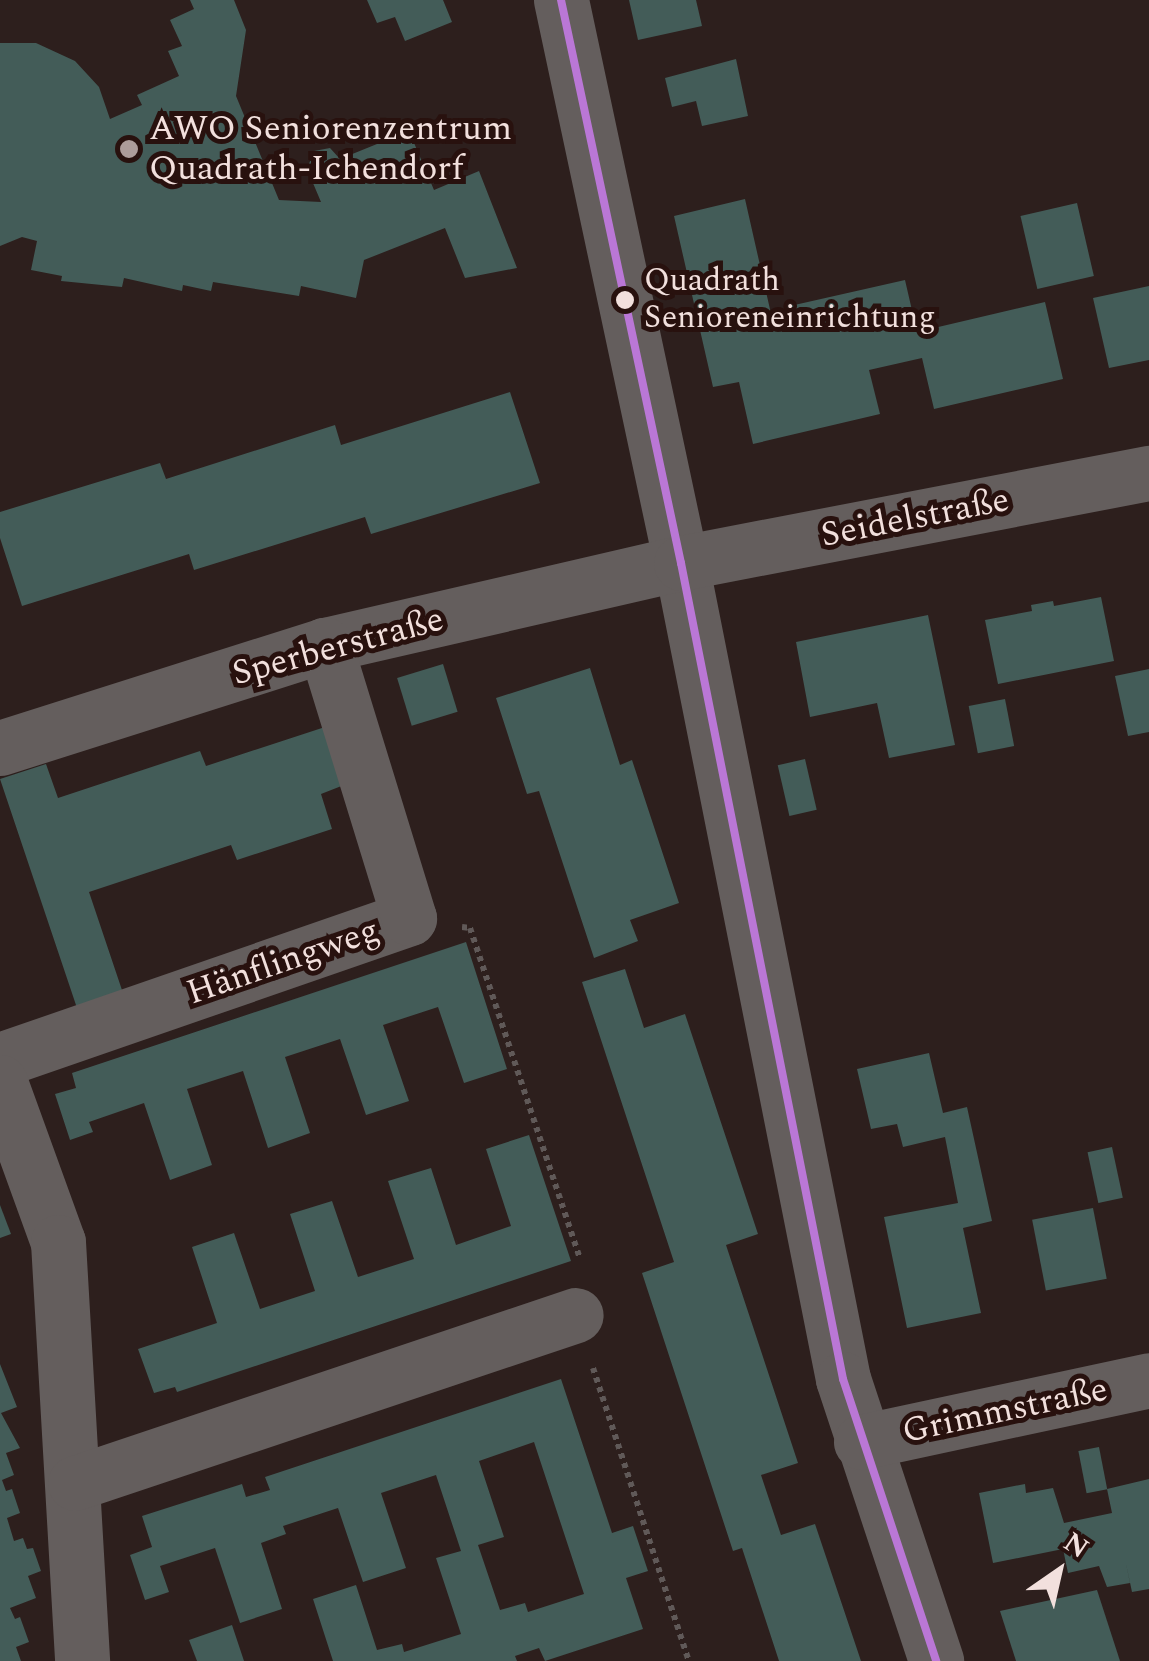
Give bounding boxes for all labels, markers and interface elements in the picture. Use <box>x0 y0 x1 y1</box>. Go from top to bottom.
place label: AWO Seniorenzentrum Quadrath-Ichendorf <box>149 108 512 190</box>
marker: AWO Seniorenzentrum Quadrath-Ichendorf <box>118 138 140 160</box>
place label: Quadrath Senioreneinrichtung <box>644 263 936 338</box>
marker: Quadrath Senioreneinrichtung <box>615 290 635 310</box>
street label: Seidelstraße <box>817 479 1013 557</box>
street label: Sperberstraße <box>228 599 448 695</box>
street label: Hänflingweg <box>181 909 385 1015</box>
street label: Grimmstraße <box>898 1369 1112 1453</box>
north arrow <box>1009 1521 1109 1621</box>
text: N <box>1055 1521 1098 1570</box>

